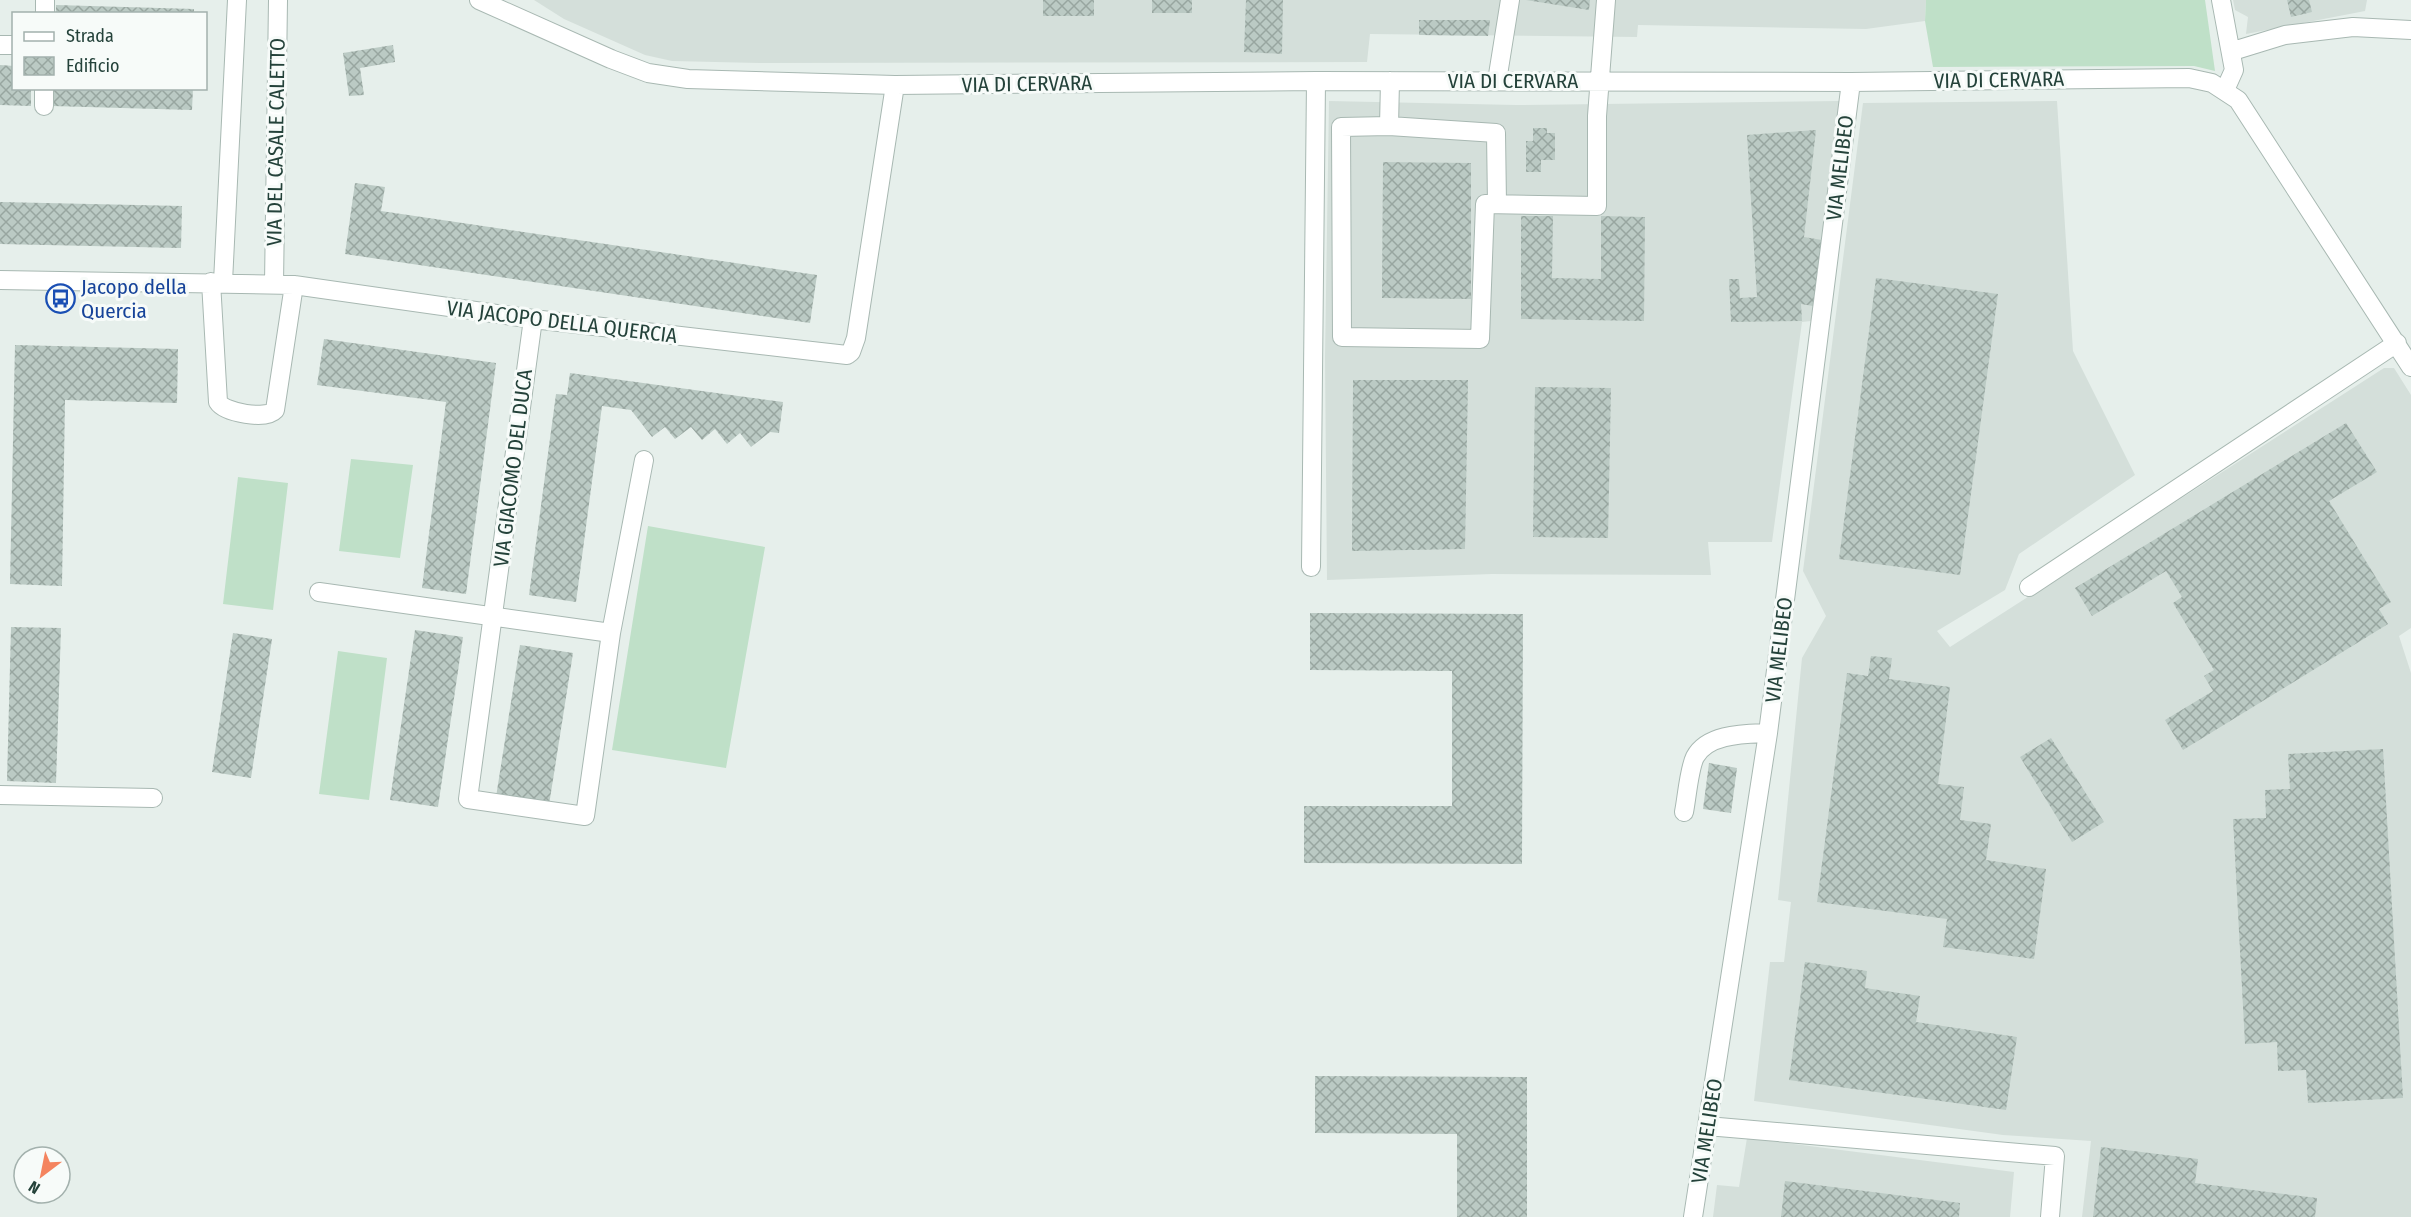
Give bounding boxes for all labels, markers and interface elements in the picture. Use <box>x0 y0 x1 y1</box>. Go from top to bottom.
legend <box>12 12 207 90</box>
text: Strada <box>66 25 114 47</box>
street label: VIA DEL CASALE CALETTO <box>261 38 291 246</box>
text: Edificio <box>66 55 119 77</box>
street label: VIA DI CERVARA <box>1934 66 2064 94</box>
street label: VIA DI CERVARA <box>1448 68 1578 94</box>
street label: VIA DI CERVARA <box>962 70 1092 98</box>
street label: VIA MELIBEO <box>1821 114 1859 222</box>
place label: Jacopo della Quercia <box>81 274 187 324</box>
bus stop icon: Jacopo della Quercia <box>44 283 76 315</box>
street label: VIA JACOPO DELLA QUERCIA <box>445 295 679 349</box>
street label: VIA GIACOMO DEL DUCA <box>488 368 538 568</box>
street label: VIA MELIBEO <box>1760 596 1798 704</box>
street label: VIA MELIBEO <box>1686 1077 1728 1185</box>
north arrow <box>12 1145 72 1205</box>
text: N <box>25 1177 43 1198</box>

